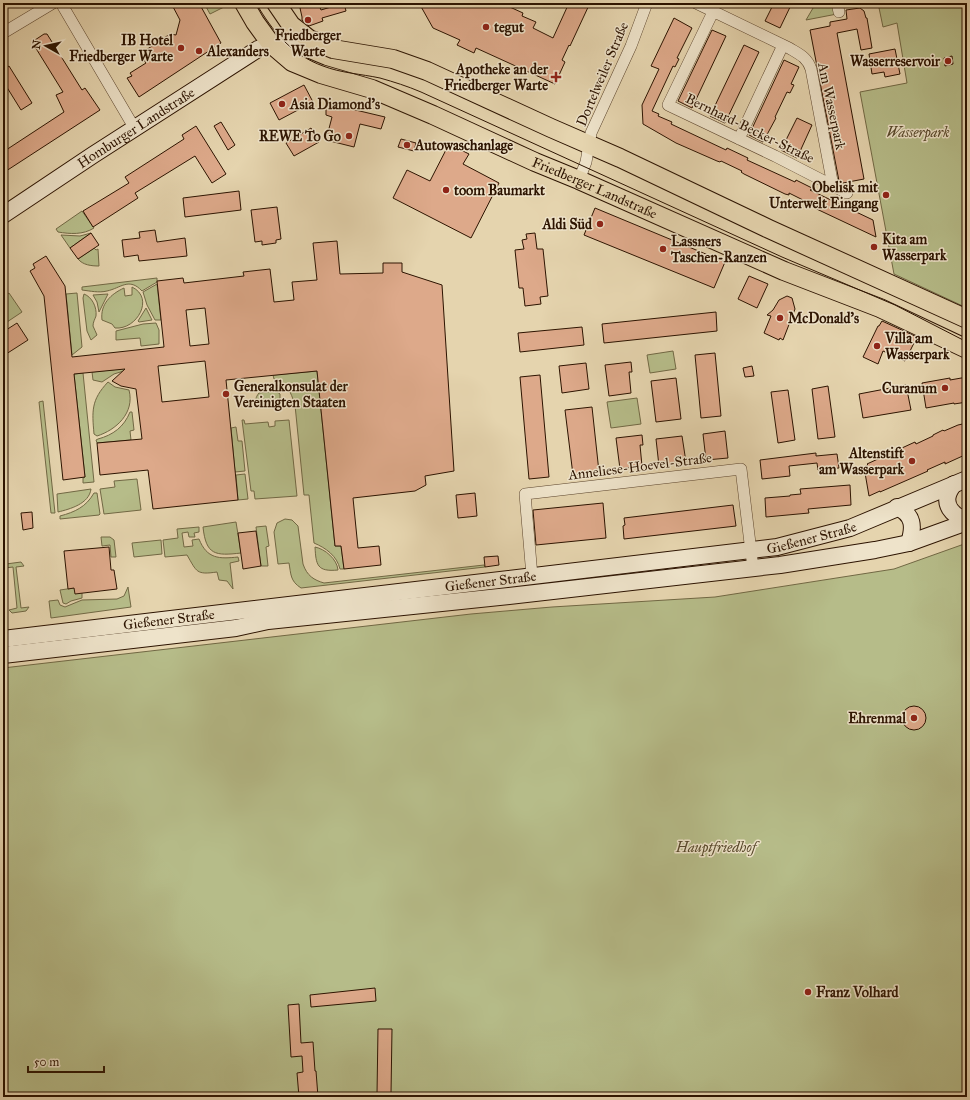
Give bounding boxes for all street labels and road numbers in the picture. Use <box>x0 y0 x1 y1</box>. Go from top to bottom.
street label: Dortelweiler Straße <box>573 19 632 129</box>
street label: Am Wasserpark <box>814 60 849 152</box>
street label: Homburger Landstraße <box>74 84 198 172</box>
street label: Bernhard-Becker-Straße <box>683 90 817 167</box>
street label: Friedberger Landstraße <box>530 154 660 223</box>
street label: Anneliese-Hoevel-Straße <box>566 449 713 484</box>
street label: Gießener Straße <box>766 518 859 557</box>
street label: Gießener Straße <box>444 568 537 595</box>
street label: Gießener Straße <box>122 606 216 634</box>

